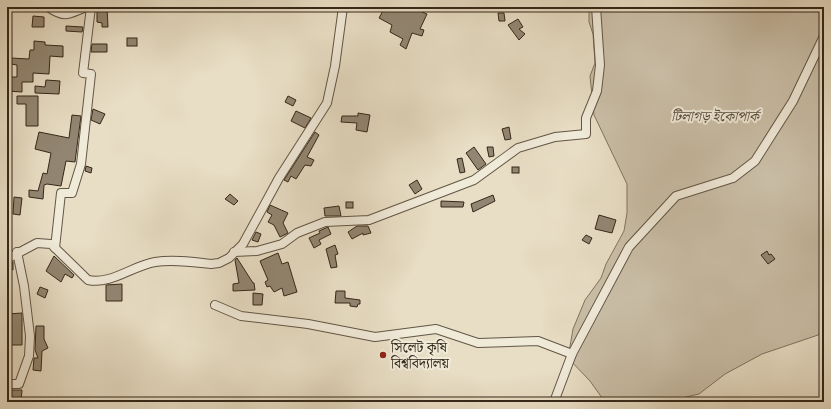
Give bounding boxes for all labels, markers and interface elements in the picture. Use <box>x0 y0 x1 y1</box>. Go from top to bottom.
park label: টিলাগড় ইকোপার্ক <box>671 106 762 126</box>
place label: সিলেট কৃষি বিশ্ববিদ্যালয় <box>390 337 450 373</box>
marker: সিলেট কৃষি বিশ্ববিদ্যালয় <box>378 350 388 360</box>

